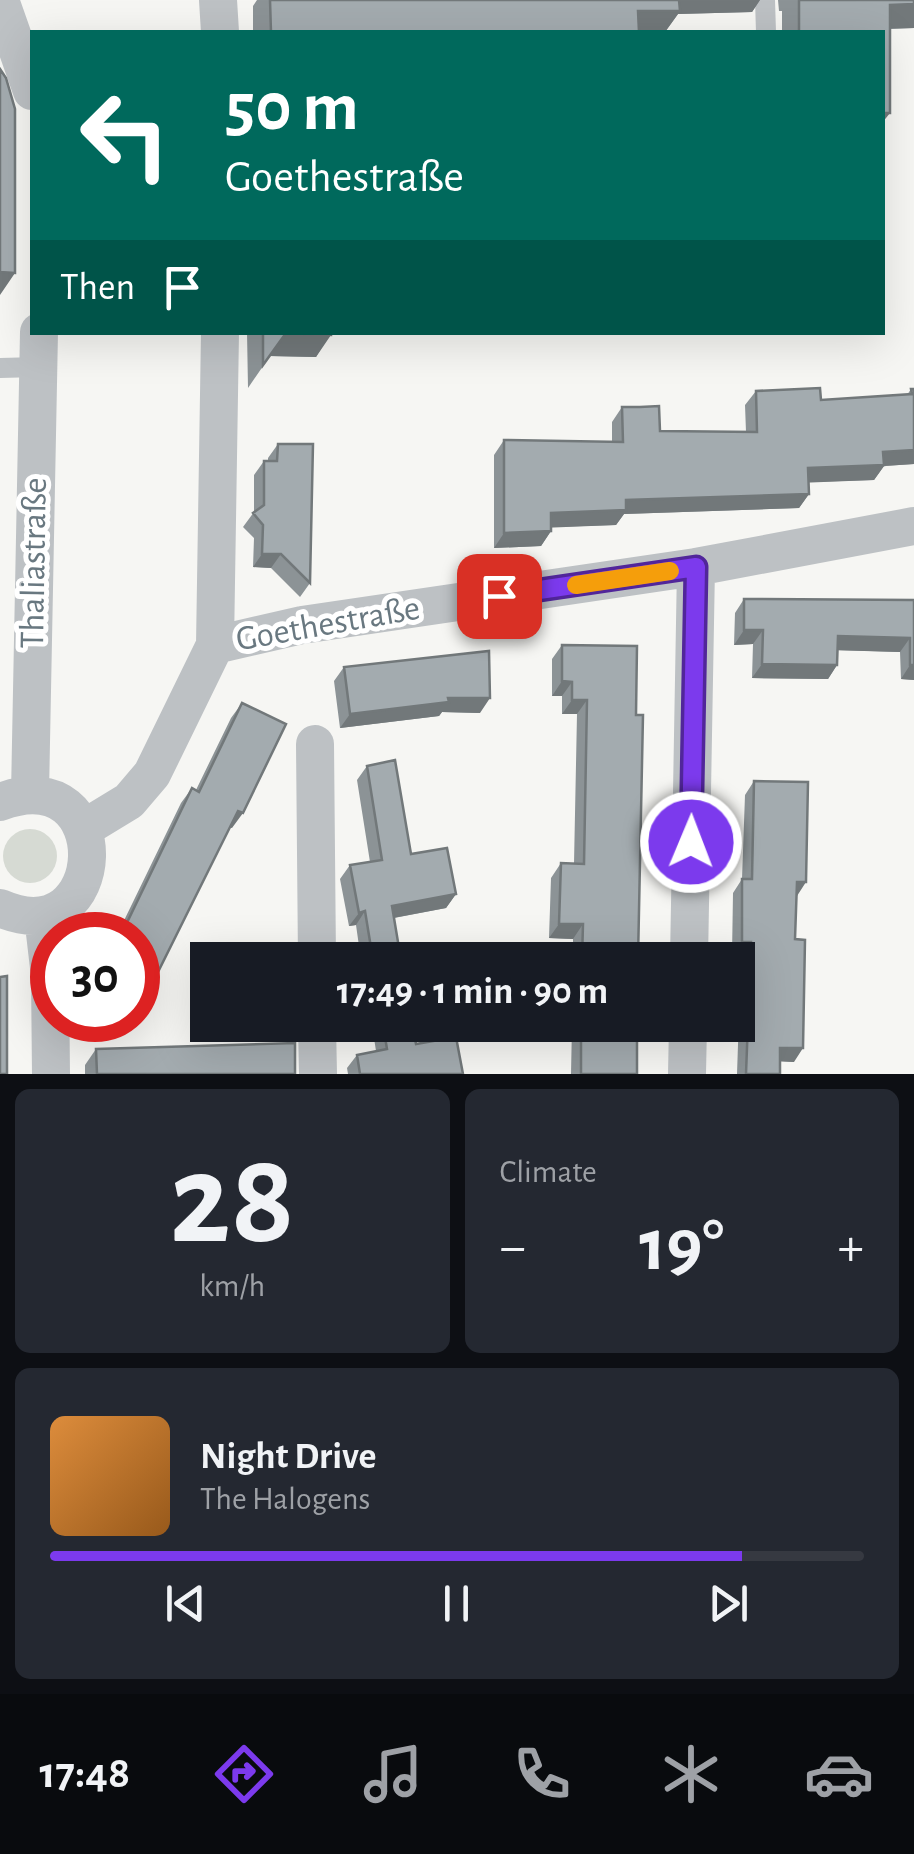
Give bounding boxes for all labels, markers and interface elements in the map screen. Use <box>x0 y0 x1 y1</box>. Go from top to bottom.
icon: left <box>60 70 190 200</box>
text: 50 m <box>225 73 359 143</box>
text: Goethestraße <box>225 155 464 200</box>
icon: arrive <box>155 260 210 315</box>
text: Then <box>60 269 135 307</box>
street label: Thaliastraße <box>15 477 53 649</box>
pin <box>457 554 542 639</box>
icon: arrive <box>472 569 527 624</box>
street label: Goethestraße <box>233 591 423 657</box>
position arrow <box>639 790 743 894</box>
speed limit sign: 30 <box>30 912 160 1042</box>
text: 17:49 · 1 min · 90 m <box>337 973 608 1011</box>
text: 28 <box>170 1137 295 1267</box>
text: Climate <box>500 1156 597 1188</box>
text: 19° <box>639 1209 724 1284</box>
text: − <box>500 1220 526 1275</box>
text: + <box>838 1220 864 1275</box>
text: km/h <box>199 1270 265 1302</box>
text: Night Drive <box>200 1438 376 1476</box>
text: The Halogens <box>200 1483 370 1515</box>
icon: previous <box>158 1576 213 1631</box>
icon: pause <box>429 1576 484 1631</box>
icon: next <box>701 1576 756 1631</box>
icon: directions <box>209 1739 279 1809</box>
icon: music <box>358 1739 428 1809</box>
icon: phone <box>507 1739 577 1809</box>
icon: climate <box>656 1739 726 1809</box>
icon: car <box>804 1739 874 1809</box>
text: 17:48 <box>39 1751 130 1796</box>

